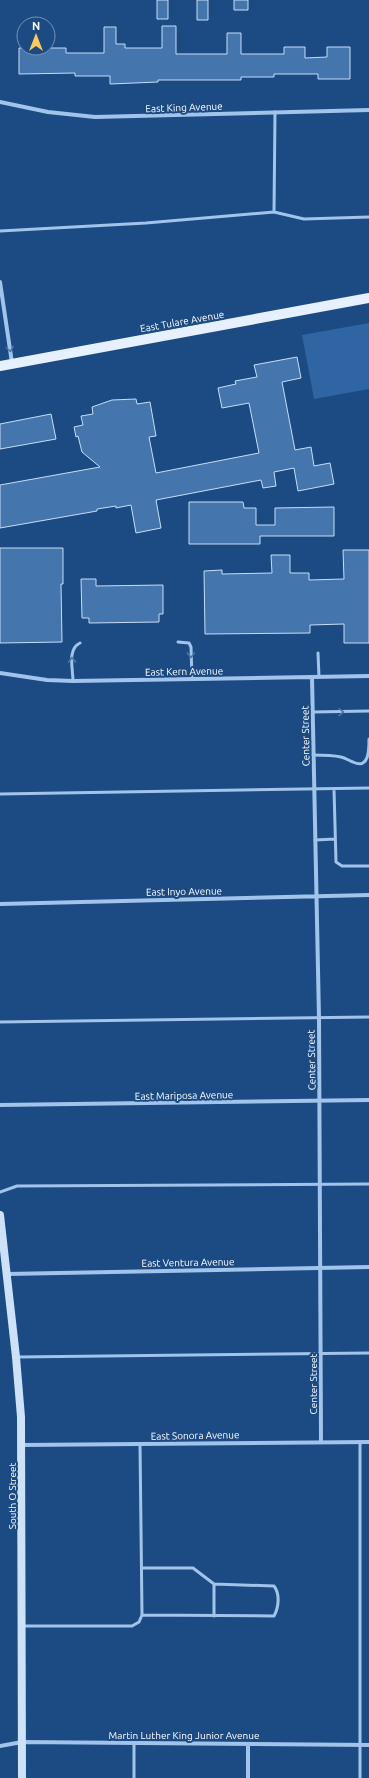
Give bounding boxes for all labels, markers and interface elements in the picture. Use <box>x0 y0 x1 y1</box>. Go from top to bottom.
north arrow <box>16 16 56 56</box>
text: N <box>32 20 40 32</box>
street label: East King Avenue <box>145 101 223 114</box>
street label: East Tulare Avenue <box>139 309 225 334</box>
one-way arrow <box>5 346 14 352</box>
one-way arrow <box>187 652 196 658</box>
one-way arrow <box>68 657 77 663</box>
street label: East Kern Avenue <box>145 665 223 678</box>
street label: Center Street <box>299 705 312 766</box>
one-way arrow <box>338 708 344 716</box>
street label: East Inyo Avenue <box>146 885 222 898</box>
street label: Center Street <box>305 1029 318 1090</box>
street label: East Mariposa Avenue <box>135 1089 233 1102</box>
street label: East Ventura Avenue <box>141 1256 235 1269</box>
street label: Center Street <box>308 1354 319 1414</box>
street label: East Sonora Avenue <box>150 1429 240 1442</box>
street label: South O Street <box>7 1463 18 1529</box>
street label: Martin Luther King Junior Avenue <box>109 1730 259 1741</box>

